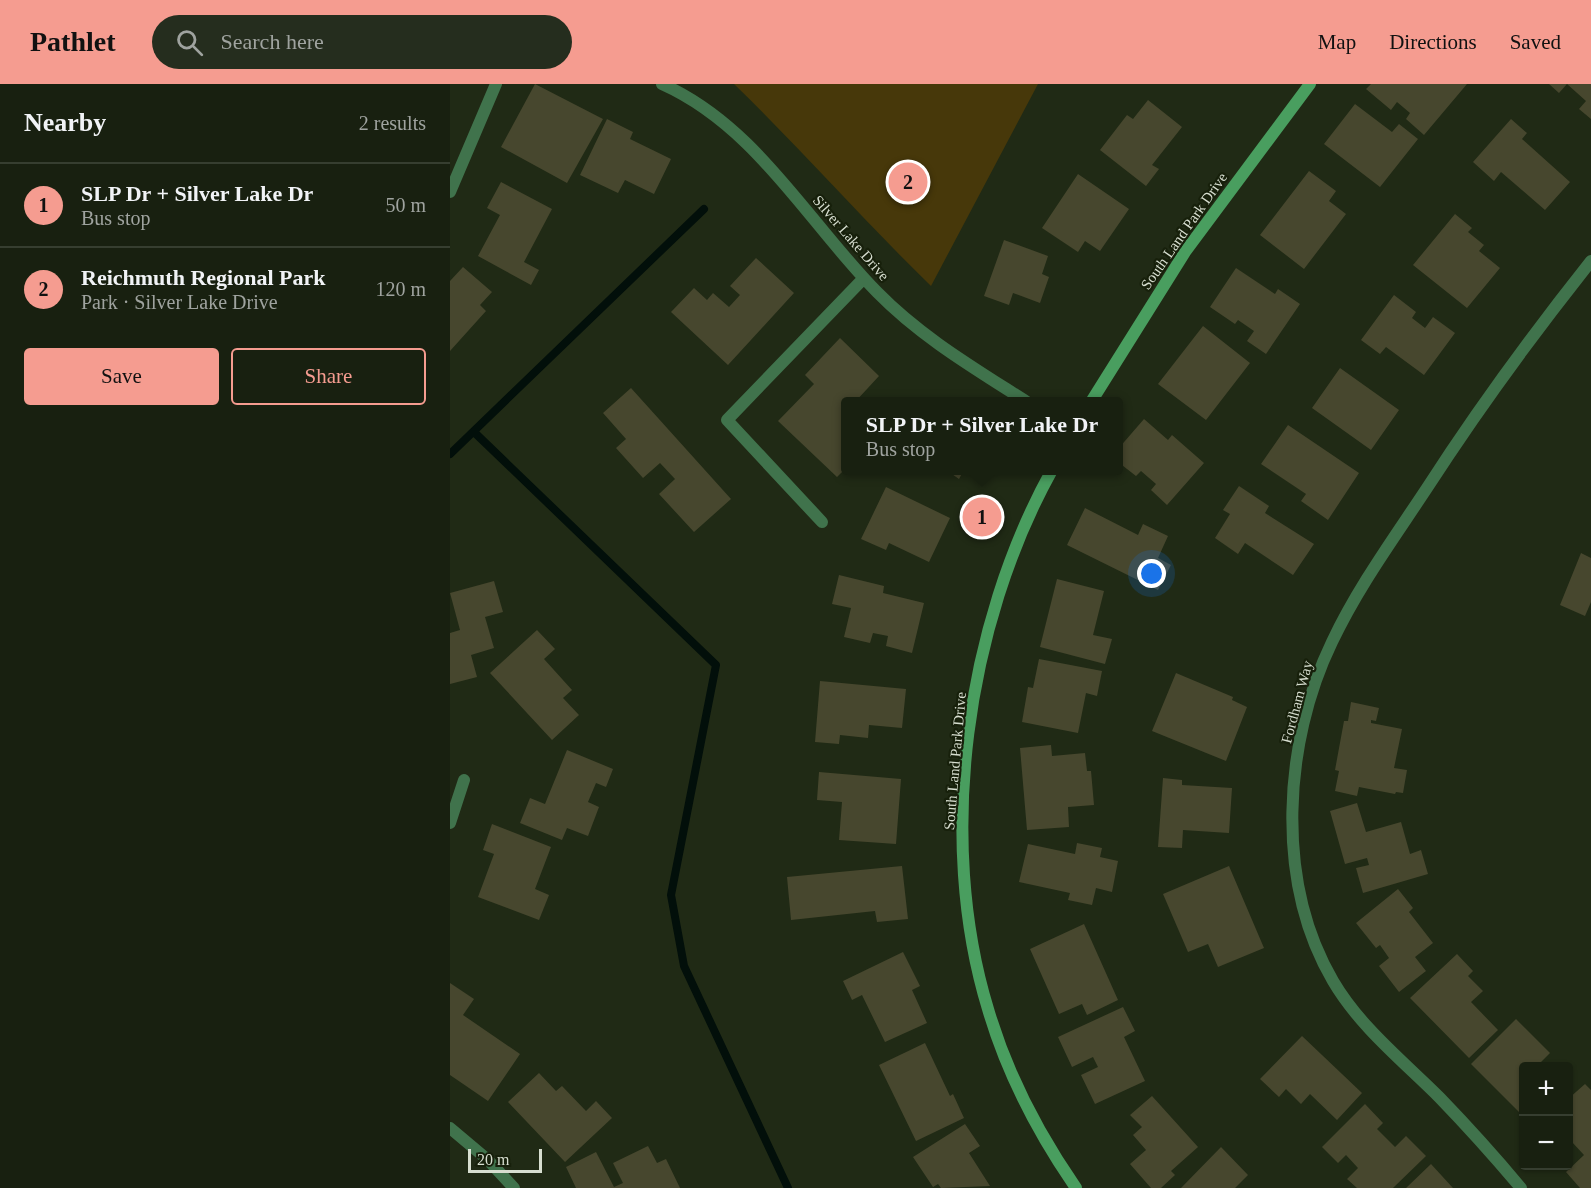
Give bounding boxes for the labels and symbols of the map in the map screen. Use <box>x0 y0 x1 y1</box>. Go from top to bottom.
pin: 2 <box>888 160 928 204</box>
street label: South Land Park Drive <box>1138 169 1231 292</box>
street label: Silver Lake Drive <box>810 192 893 284</box>
pin: 1 <box>962 494 1002 540</box>
your location <box>1137 559 1166 588</box>
street label: Fordham Way <box>1278 659 1316 745</box>
street label: South Land Park Drive <box>941 691 969 831</box>
scale bar <box>468 1146 542 1174</box>

